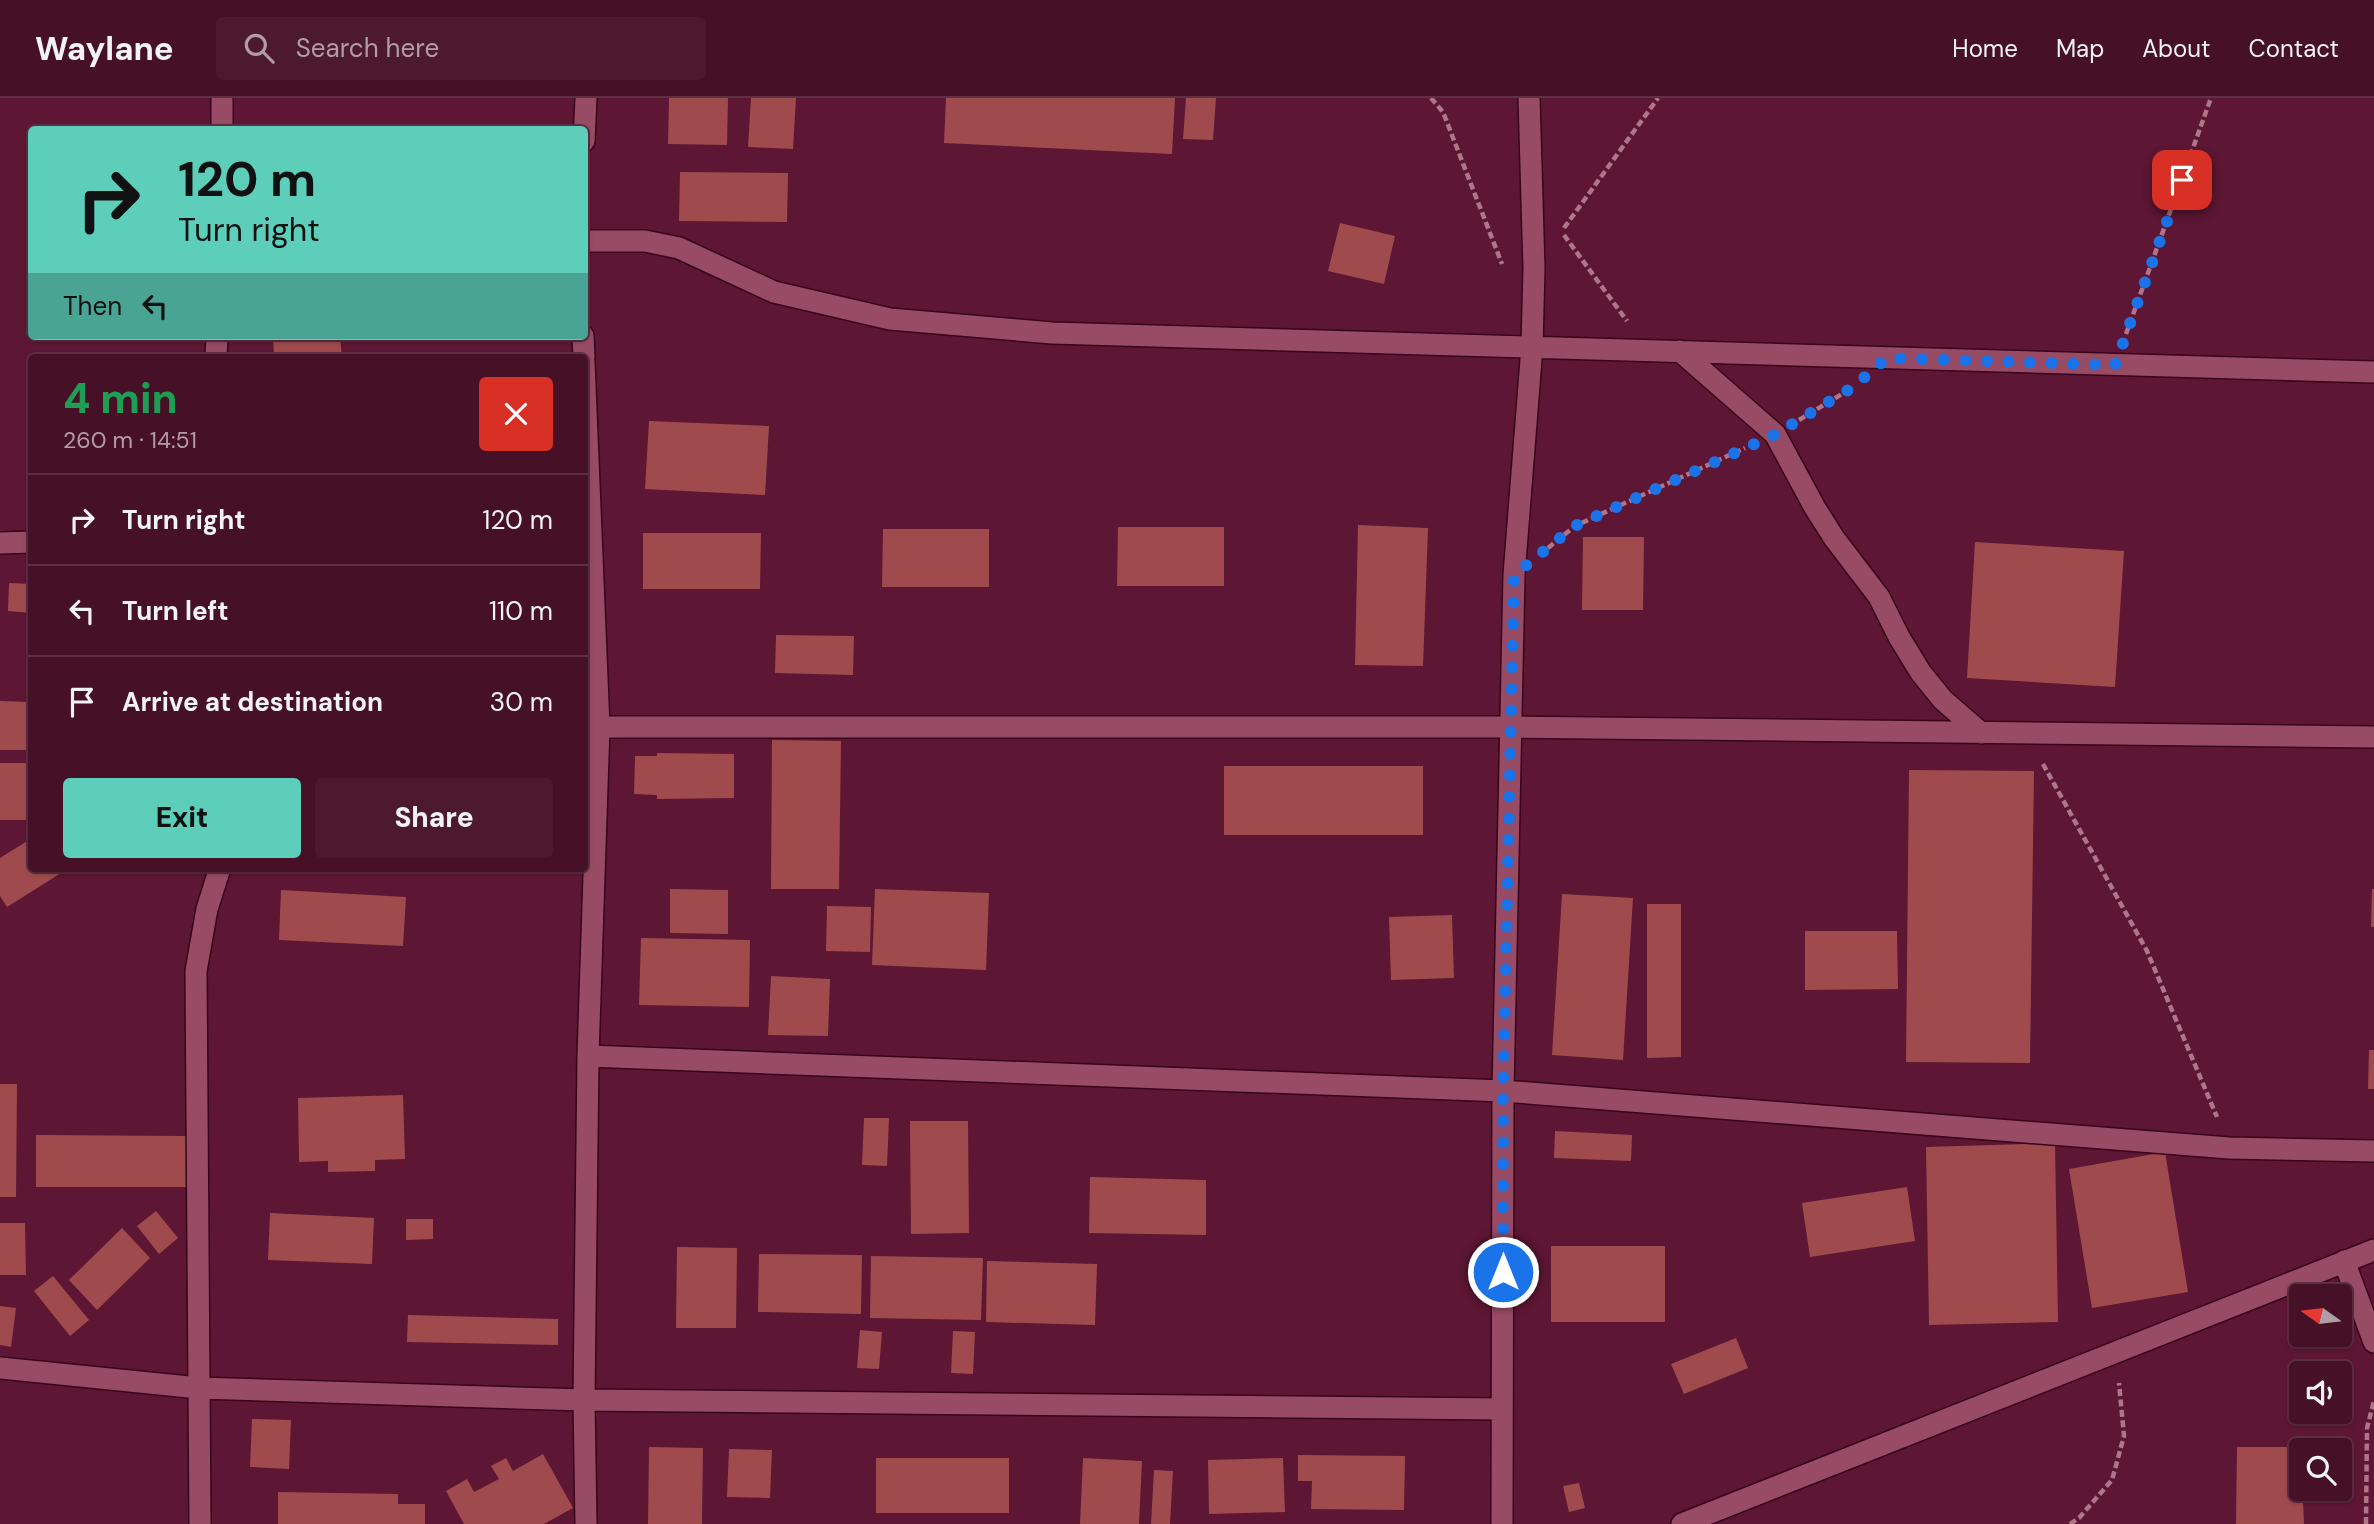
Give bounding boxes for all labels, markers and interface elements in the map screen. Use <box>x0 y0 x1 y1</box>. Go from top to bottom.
search box <box>216 17 706 80</box>
text: Waylane <box>35 27 174 70</box>
icon: search <box>240 29 278 67</box>
text: Search here <box>296 31 439 65</box>
text: Home <box>1952 33 2018 64</box>
text: Map <box>2056 33 2104 64</box>
text: About <box>2142 33 2211 64</box>
text: Contact <box>2249 33 2339 64</box>
text: 120 m <box>178 147 316 211</box>
pin <box>2152 150 2212 210</box>
icon: right <box>63 154 154 245</box>
icon: arrive <box>2163 161 2201 199</box>
text: Turn right <box>178 209 320 251</box>
icon: left <box>136 287 174 325</box>
text: Then <box>63 289 122 323</box>
text: 4 min <box>63 371 178 426</box>
button: close <box>479 377 553 451</box>
text: 260 m · 14:51 <box>63 425 197 455</box>
icon: right <box>63 501 101 539</box>
text: Turn right <box>122 503 246 537</box>
text: 120 m <box>482 503 553 537</box>
icon: left <box>63 592 101 630</box>
text: Turn left <box>122 594 229 628</box>
text: 110 m <box>489 594 553 628</box>
icon: arrive <box>63 683 101 721</box>
text: Arrive at destination <box>122 685 383 719</box>
text: 30 m <box>490 685 553 719</box>
button: Exit <box>63 778 301 858</box>
button: Share <box>315 778 553 858</box>
position arrow <box>1466 1235 1540 1309</box>
north arrow <box>2289 1284 2352 1348</box>
map controls <box>2289 1284 2352 1501</box>
button: sound <box>2289 1361 2352 1424</box>
button: search <box>2289 1438 2352 1501</box>

